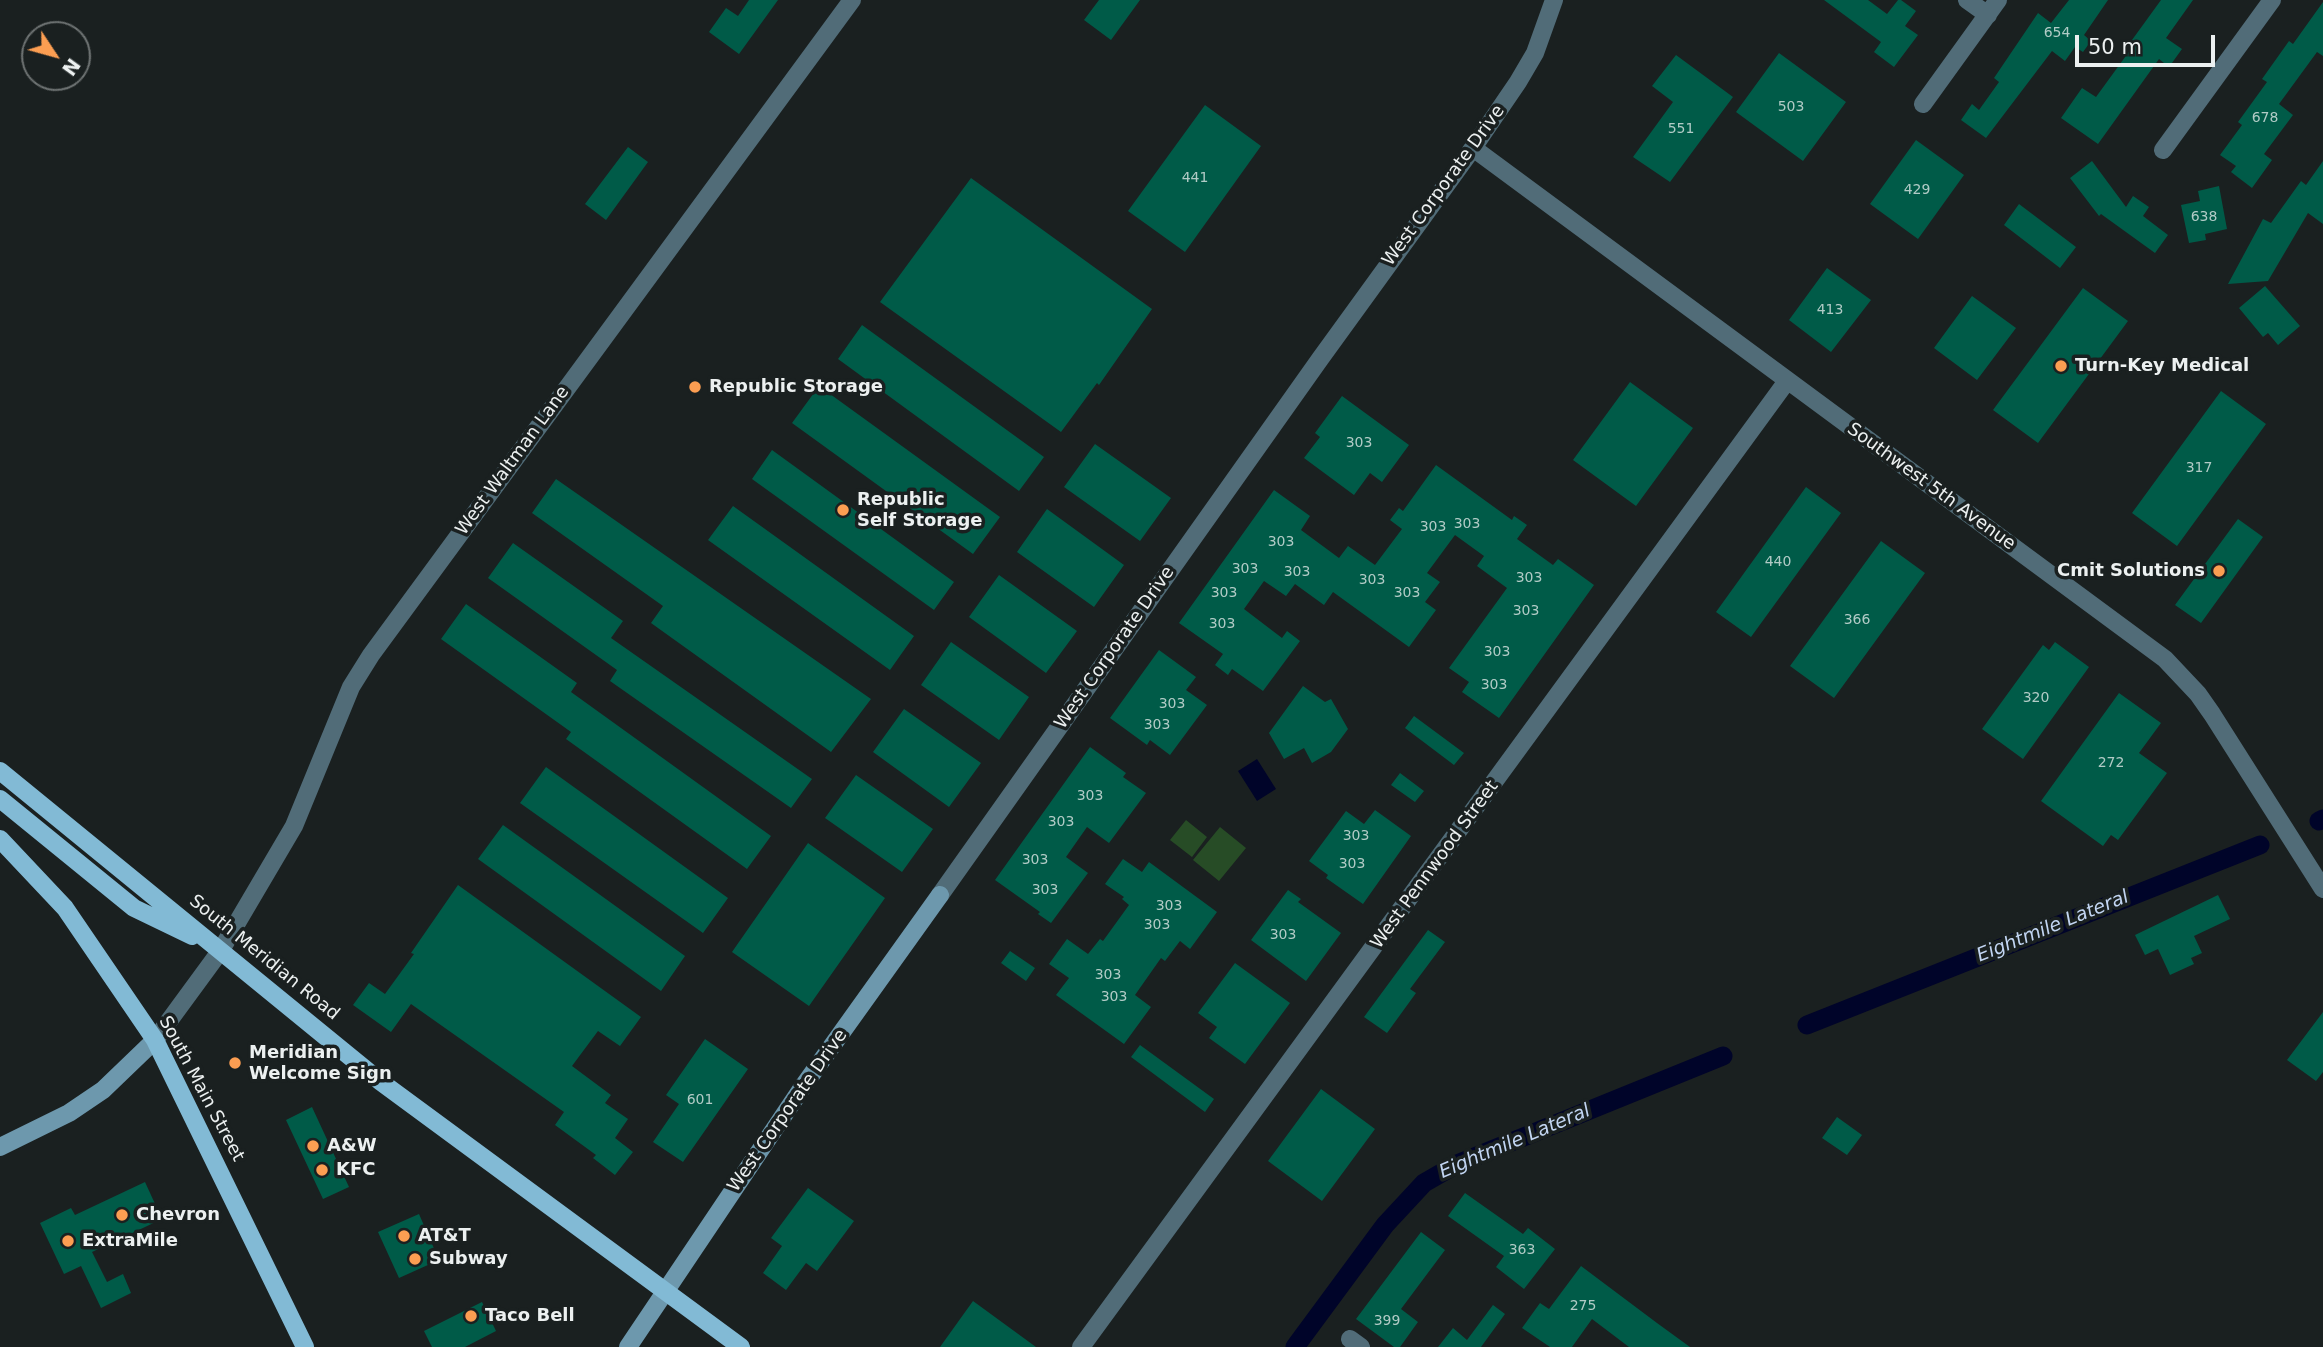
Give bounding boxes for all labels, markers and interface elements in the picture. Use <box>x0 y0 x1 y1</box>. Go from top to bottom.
north arrow <box>21 21 91 91</box>
scale bar <box>2078 21 2218 65</box>
house number: 654 <box>2044 25 2070 41</box>
text: 50 m <box>2088 35 2142 59</box>
text: N <box>58 54 85 80</box>
house number: 503 <box>1778 99 1804 115</box>
street label: West Corporate Drive <box>1378 101 1510 271</box>
house number: 678 <box>2252 110 2278 126</box>
house number: 551 <box>1668 121 1694 137</box>
house number: 441 <box>1182 170 1208 186</box>
house number: 429 <box>1904 182 1930 198</box>
house number: 638 <box>2191 209 2217 225</box>
house number: 413 <box>1817 302 1843 318</box>
place label: Turn-Key Medical <box>2075 355 2249 377</box>
marker: Turn-Key Medical <box>2053 358 2069 374</box>
place label: Republic Storage <box>709 376 883 398</box>
marker: Republic Storage <box>687 379 703 395</box>
street label: West Waltman Lane <box>452 382 574 540</box>
street label: Southwest 5th Avenue <box>1843 419 2019 555</box>
house number: 303 <box>1346 435 1372 451</box>
house number: 317 <box>2186 460 2212 476</box>
place label: Republic Self Storage <box>857 489 982 532</box>
marker: Republic Self Storage <box>835 502 851 518</box>
house number: 303 <box>1454 516 1480 532</box>
house number: 303 <box>1420 519 1446 535</box>
house number: 303 <box>1268 534 1294 550</box>
house number: 440 <box>1765 554 1791 570</box>
place label: Cmit Solutions <box>2057 560 2205 582</box>
house number: 303 <box>1232 561 1258 577</box>
street label: West Corporate Drive <box>1051 562 1179 734</box>
marker: Cmit Solutions <box>2211 563 2227 579</box>
house number: 303 <box>1284 564 1310 580</box>
house number: 303 <box>1516 570 1542 586</box>
house number: 303 <box>1359 572 1385 588</box>
house number: 303 <box>1211 585 1237 601</box>
house number: 303 <box>1394 585 1420 601</box>
house number: 303 <box>1513 603 1539 619</box>
house number: 366 <box>1844 612 1870 628</box>
house number: 303 <box>1209 616 1235 632</box>
house number: 303 <box>1484 644 1510 660</box>
house number: 303 <box>1481 677 1507 693</box>
house number: 320 <box>2023 690 2049 706</box>
house number: 303 <box>1159 696 1185 712</box>
house number: 303 <box>1144 717 1170 733</box>
house number: 272 <box>2098 755 2124 771</box>
street label: West Pennwood Street <box>1367 777 1503 953</box>
house number: 303 <box>1077 788 1103 804</box>
house number: 303 <box>1048 814 1074 830</box>
house number: 303 <box>1343 828 1369 844</box>
house number: 303 <box>1022 852 1048 868</box>
house number: 303 <box>1339 856 1365 872</box>
house number: 303 <box>1032 882 1058 898</box>
water label: Eightmile Lateral <box>1974 886 2132 968</box>
street label: South Meridian Road <box>185 891 343 1025</box>
house number: 303 <box>1156 898 1182 914</box>
house number: 303 <box>1144 917 1170 933</box>
house number: 303 <box>1270 927 1296 943</box>
house number: 303 <box>1095 967 1121 983</box>
house number: 303 <box>1101 989 1127 1005</box>
street label: South Main Street <box>154 1013 248 1165</box>
street label: West Corporate Drive <box>724 1025 852 1197</box>
place label: Meridian Welcome Sign <box>249 1042 392 1084</box>
marker: Meridian Welcome Sign <box>227 1055 243 1071</box>
house number: 601 <box>687 1092 713 1108</box>
water label: Eightmile Lateral <box>1436 1100 1594 1184</box>
place label: A&W <box>327 1135 376 1157</box>
marker: A&W <box>305 1138 321 1154</box>
place label: KFC <box>336 1159 375 1181</box>
marker: KFC <box>314 1162 330 1178</box>
place label: Chevron <box>136 1204 220 1226</box>
marker: Chevron <box>114 1207 130 1223</box>
place label: AT&T <box>418 1225 471 1247</box>
marker: AT&T <box>396 1228 412 1244</box>
place label: ExtraMile <box>82 1230 178 1252</box>
marker: ExtraMile <box>60 1233 76 1249</box>
house number: 363 <box>1509 1242 1535 1258</box>
place label: Subway <box>429 1248 508 1270</box>
marker: Subway <box>407 1251 423 1267</box>
house number: 275 <box>1570 1298 1596 1314</box>
place label: Taco Bell <box>485 1305 575 1327</box>
marker: Taco Bell <box>463 1308 479 1324</box>
house number: 399 <box>1374 1313 1400 1329</box>

